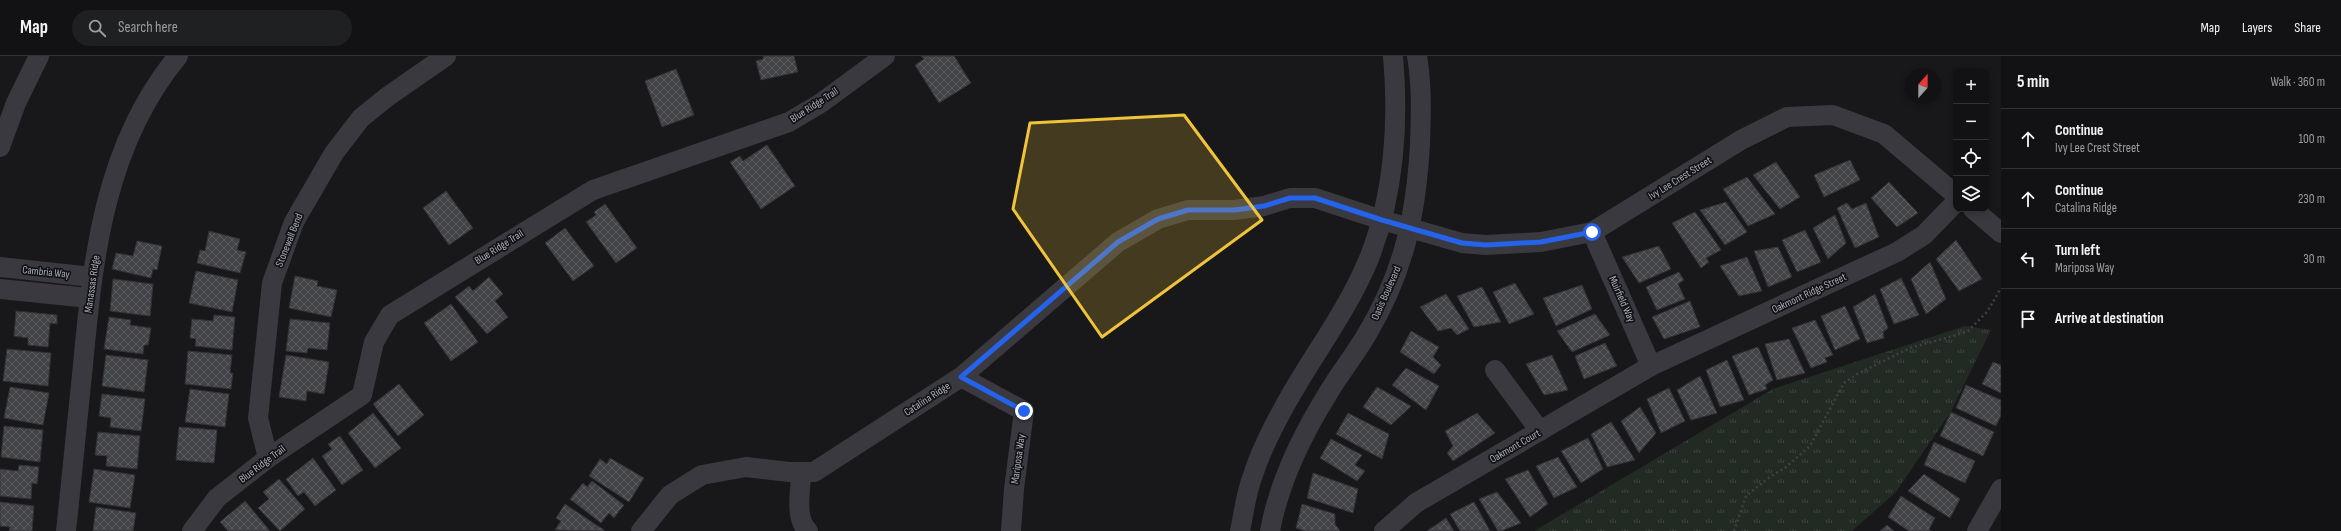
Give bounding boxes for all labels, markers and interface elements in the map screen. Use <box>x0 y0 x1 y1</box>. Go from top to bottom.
search box <box>72 10 352 46</box>
text: Map <box>20 16 48 39</box>
icon: search <box>86 17 108 39</box>
text: Search here <box>118 18 178 37</box>
text: Map <box>2200 19 2220 36</box>
text: Layers <box>2242 19 2272 36</box>
text: Share <box>2294 19 2321 36</box>
north arrow <box>1905 68 1941 104</box>
map controls <box>1953 68 1989 212</box>
button: + <box>1953 68 1989 104</box>
text: 5 min <box>2017 72 2049 92</box>
text: Walk · 360 m <box>2270 74 2325 90</box>
street label: Blue Ridge Trail <box>787 85 841 125</box>
button: − <box>1953 104 1989 140</box>
text: Continue <box>2055 121 2104 140</box>
icon: ahead <box>2017 128 2039 150</box>
text: 100 m <box>2298 131 2325 147</box>
button: locate <box>1953 140 1989 176</box>
text: Ivy Lee Crest Street <box>2055 140 2140 156</box>
street label: Ivy Lee Crest Street <box>1646 153 1715 203</box>
button: layers <box>1953 176 1989 212</box>
text: Continue <box>2055 181 2104 200</box>
icon: ahead <box>2017 188 2039 210</box>
text: 230 m <box>2298 191 2325 207</box>
text: Catalina Ridge <box>2055 200 2117 216</box>
street label: Stonewall Bend <box>272 211 306 269</box>
route start <box>1583 223 1601 241</box>
street label: Blue Ridge Trail <box>472 227 526 267</box>
text: Turn left <box>2055 241 2100 260</box>
icon: left <box>2017 248 2039 270</box>
text: 30 m <box>2303 251 2325 267</box>
street label: Manassas Ridge <box>82 254 102 314</box>
text: Mariposa Way <box>2055 260 2114 276</box>
street label: Cambria Way <box>22 263 71 281</box>
street label: Oasis Boulevard <box>1368 264 1404 322</box>
street label: Oakmont Ridge Street <box>1770 270 1849 316</box>
street label: Muirfield Way <box>1606 274 1638 325</box>
icon: arrive <box>2017 308 2039 330</box>
text: Arrive at destination <box>2055 309 2164 328</box>
street label: Catalina Ridge <box>901 379 953 419</box>
route end <box>1015 402 1033 420</box>
street label: Oakmont Court <box>1487 426 1543 466</box>
street label: Mariposa Way <box>1008 432 1028 485</box>
street label: Blue Ridge Trail <box>236 442 288 486</box>

